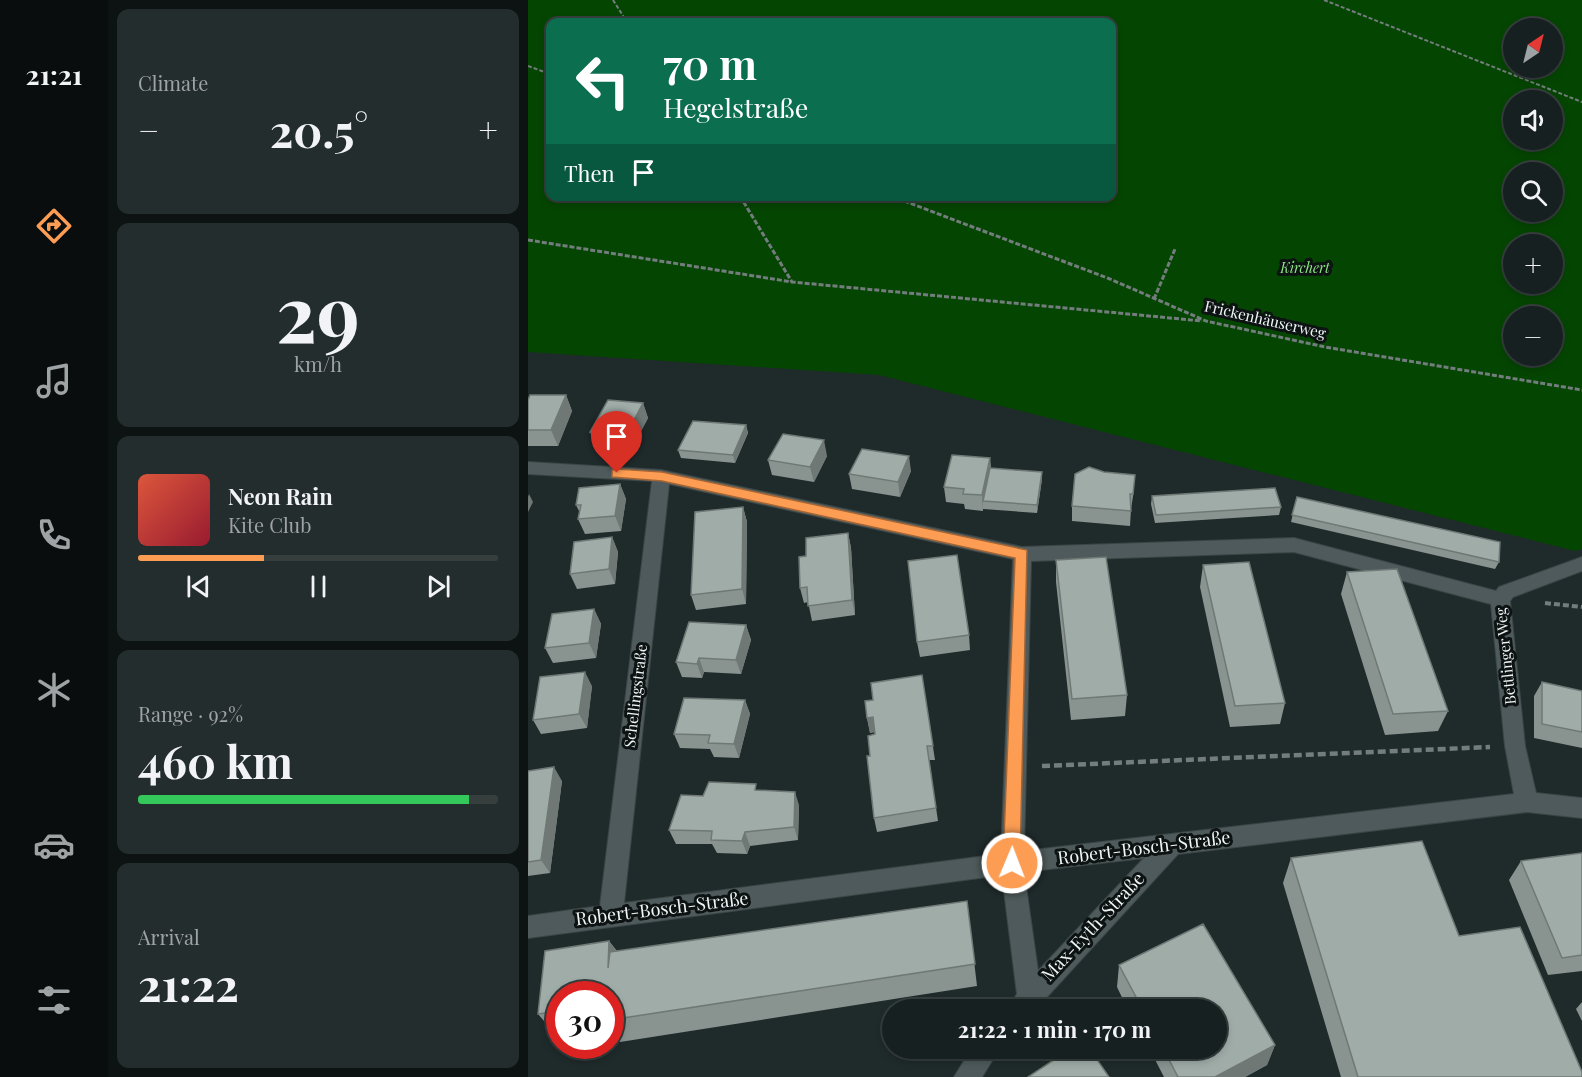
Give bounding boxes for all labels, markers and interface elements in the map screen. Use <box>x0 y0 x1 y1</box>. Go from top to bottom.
north arrow <box>1503 18 1563 78</box>
map controls <box>1503 18 1563 366</box>
text: 70 m <box>663 35 757 91</box>
icon: left <box>564 42 642 120</box>
text: 21:21 <box>26 56 82 92</box>
text: Climate <box>138 69 208 96</box>
text: Hegelstraße <box>663 89 809 125</box>
button: sound <box>1503 90 1563 150</box>
text: 20.5° <box>270 99 368 159</box>
text: − <box>138 107 159 151</box>
text: + <box>479 107 498 151</box>
icon: arrive <box>627 156 660 189</box>
text: Then <box>564 158 615 188</box>
button: search <box>1503 162 1563 222</box>
icon: directions <box>33 205 75 247</box>
button: + <box>1503 234 1563 294</box>
park label: Kirchert <box>1279 258 1331 277</box>
text: 29 <box>276 259 360 363</box>
street label: Frickenhäuserweg <box>1202 295 1328 343</box>
button: − <box>1503 306 1563 366</box>
text: km/h <box>294 350 342 377</box>
icon: music <box>33 360 75 402</box>
pin <box>591 411 642 473</box>
icon: arrive <box>600 420 633 453</box>
text: Neon Rain <box>228 481 333 511</box>
text: Kite Club <box>228 511 312 538</box>
icon: phone <box>33 514 75 556</box>
icon: previous <box>182 570 215 603</box>
icon: pause <box>302 570 335 603</box>
icon: next <box>422 570 455 603</box>
street label: Bettlinger Weg <box>1490 607 1520 706</box>
street label: Schellingstraße <box>619 643 651 749</box>
icon: climate <box>33 669 75 711</box>
text: Range · 92% <box>138 700 243 727</box>
text: 460 km <box>138 730 293 790</box>
icon: car <box>33 824 75 866</box>
street label: Robert-Bosch-Straße <box>1056 824 1232 870</box>
position arrow <box>980 831 1044 895</box>
street label: Max-Eyth-Straße <box>1036 867 1149 986</box>
street label: Robert-Bosch-Straße <box>574 885 750 931</box>
text: Arrival <box>138 923 200 950</box>
text: 21:22 <box>138 953 239 1013</box>
icon: filters <box>33 979 75 1021</box>
speed limit sign: 30 <box>546 981 624 1059</box>
text: 21:22 · 1 min · 170 m <box>958 1014 1151 1044</box>

